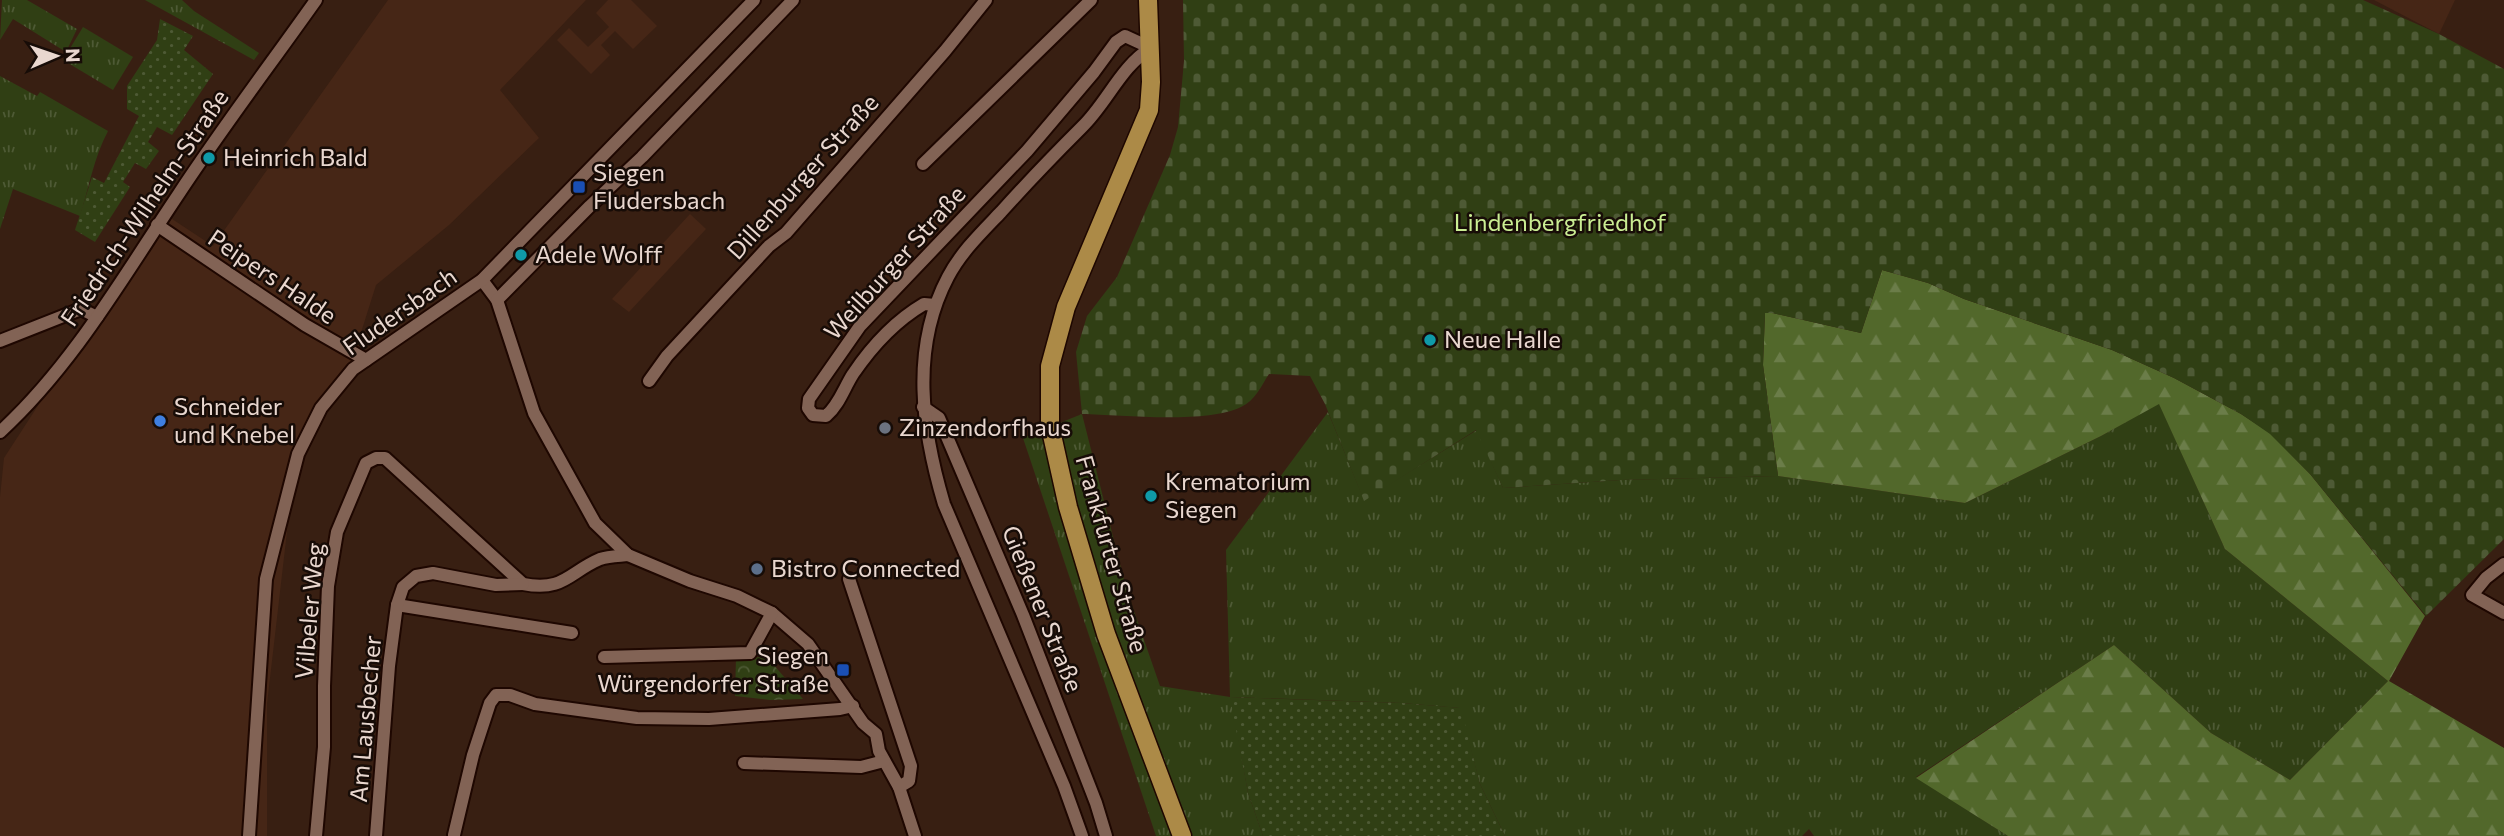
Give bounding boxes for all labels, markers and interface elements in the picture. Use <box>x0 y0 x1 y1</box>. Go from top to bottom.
north arrow <box>21 21 91 91</box>
text: N <box>62 48 85 63</box>
street label: Friedrich-Wilhelm-Straße <box>54 83 234 331</box>
street label: Dillenburger Straße <box>720 88 884 264</box>
place label: Heinrich Bald <box>223 142 368 171</box>
marker: Heinrich Bald <box>201 150 217 166</box>
place label: Siegen Fludersbach <box>593 157 725 214</box>
marker: Siegen Fludersbach <box>571 179 587 195</box>
street label: Weilburger Straße <box>817 179 971 345</box>
park label: Lindenbergfriedhof <box>1454 207 1667 236</box>
street label: Peipers Halde <box>203 222 342 329</box>
place label: Adele Wolff <box>535 239 663 268</box>
marker: Adele Wolff <box>513 247 529 263</box>
street label: Fludersbach <box>337 261 462 361</box>
place label: Neue Halle <box>1444 324 1561 353</box>
marker: Neue Halle <box>1422 332 1438 348</box>
place label: Schneider und Knebel <box>174 391 295 448</box>
place label: Zinzendorfhaus <box>899 412 1071 441</box>
marker: Schneider und Knebel <box>152 413 168 429</box>
marker: Zinzendorfhaus <box>877 420 893 436</box>
street label: Frankfurter Straße <box>1070 452 1154 656</box>
place label: Krematorium Siegen <box>1165 466 1311 523</box>
marker: Krematorium Siegen <box>1143 488 1159 504</box>
street label: Gießener Straße <box>997 521 1090 696</box>
street label: Vilbeler Weg <box>288 541 329 680</box>
place label: Bistro Connected <box>771 553 960 582</box>
marker: Bistro Connected <box>749 561 765 577</box>
street label: Am Lausbecher <box>343 634 386 804</box>
place label: Siegen Würgendorfer Straße <box>597 640 829 697</box>
marker: Siegen Würgendorfer Straße <box>835 662 851 678</box>

